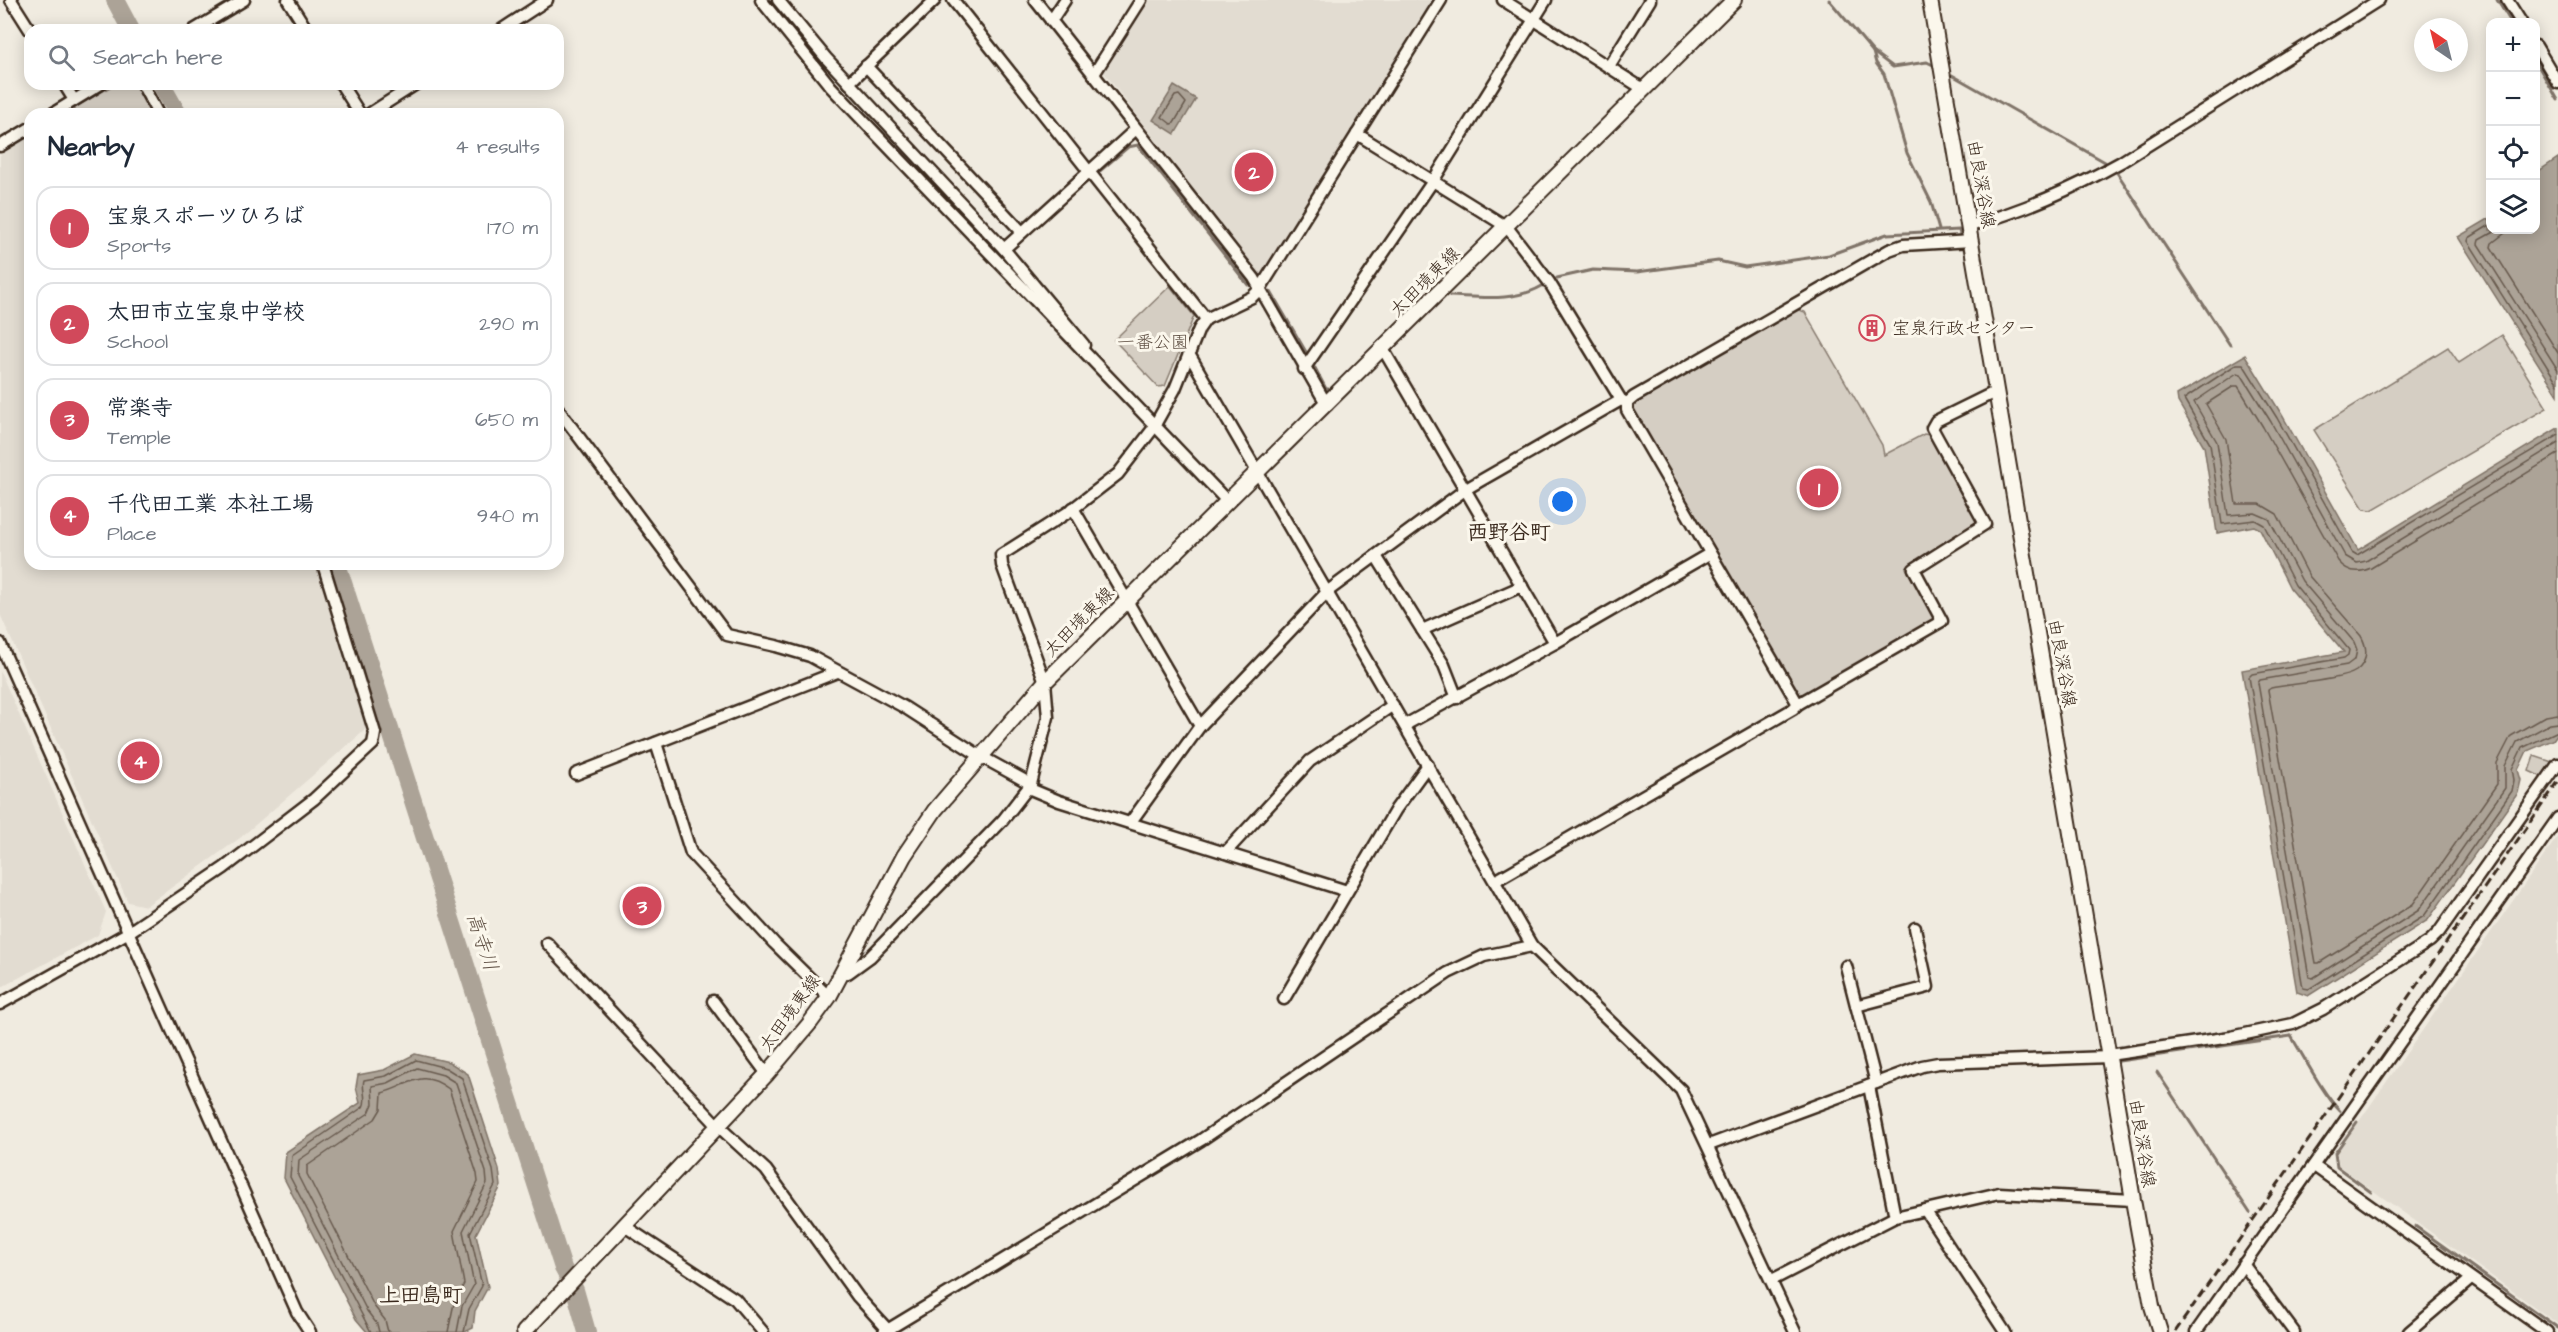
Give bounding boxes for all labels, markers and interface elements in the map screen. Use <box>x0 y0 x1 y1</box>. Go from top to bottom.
north arrow <box>2414 18 2468 72</box>
map controls <box>2486 18 2540 234</box>
button: + <box>2486 18 2540 72</box>
search box <box>24 24 564 90</box>
icon: search <box>45 41 78 74</box>
text: Search here <box>93 42 223 73</box>
button: − <box>2486 72 2540 126</box>
button: locate <box>2486 126 2540 180</box>
text: Nearby <box>48 129 135 165</box>
text: 4 results <box>455 133 540 161</box>
street label: 由良深谷線 <box>1961 138 2001 230</box>
pin: 2 <box>1234 150 1274 195</box>
button: layers <box>2486 180 2540 234</box>
text: 宝泉スポーツひろば <box>107 201 305 232</box>
text: 1 <box>68 214 71 242</box>
text: 170 m <box>487 214 538 242</box>
text: Sports <box>107 232 171 260</box>
street label: 太田境東線 <box>1384 241 1466 323</box>
text: 太田市立宝泉中学校 <box>107 297 305 328</box>
text: 2 <box>64 310 75 338</box>
text: 290 m <box>479 310 538 338</box>
building icon: 宝泉行政センター <box>1857 313 1887 343</box>
place label: 宝泉行政センター <box>1892 316 2035 341</box>
text: School <box>107 328 168 356</box>
park label: 一番公園 <box>1117 330 1189 355</box>
text: 常楽寺 <box>107 393 173 424</box>
text: 3 <box>64 406 75 434</box>
text: 650 m <box>475 406 538 434</box>
text: Temple <box>107 424 171 452</box>
pin: 1 <box>1800 466 1838 510</box>
your location <box>1548 487 1577 516</box>
text: 千代田工業 本社工場 <box>107 489 314 520</box>
text: 4 <box>63 502 76 530</box>
text: 940 m <box>477 502 538 530</box>
district label: 西野谷町 <box>1467 518 1551 547</box>
text: Place <box>107 520 157 548</box>
street label: 太田境東線 <box>1038 581 1120 663</box>
street label: 由良深谷線 <box>2042 617 2082 709</box>
pin: 4 <box>120 738 160 783</box>
pin: 3 <box>622 884 662 928</box>
water label: 高寺川 <box>459 909 505 975</box>
street label: 太田境東線 <box>753 969 827 1057</box>
street label: 由良深谷線 <box>2123 1097 2161 1189</box>
district label: 上田島町 <box>379 1281 463 1310</box>

